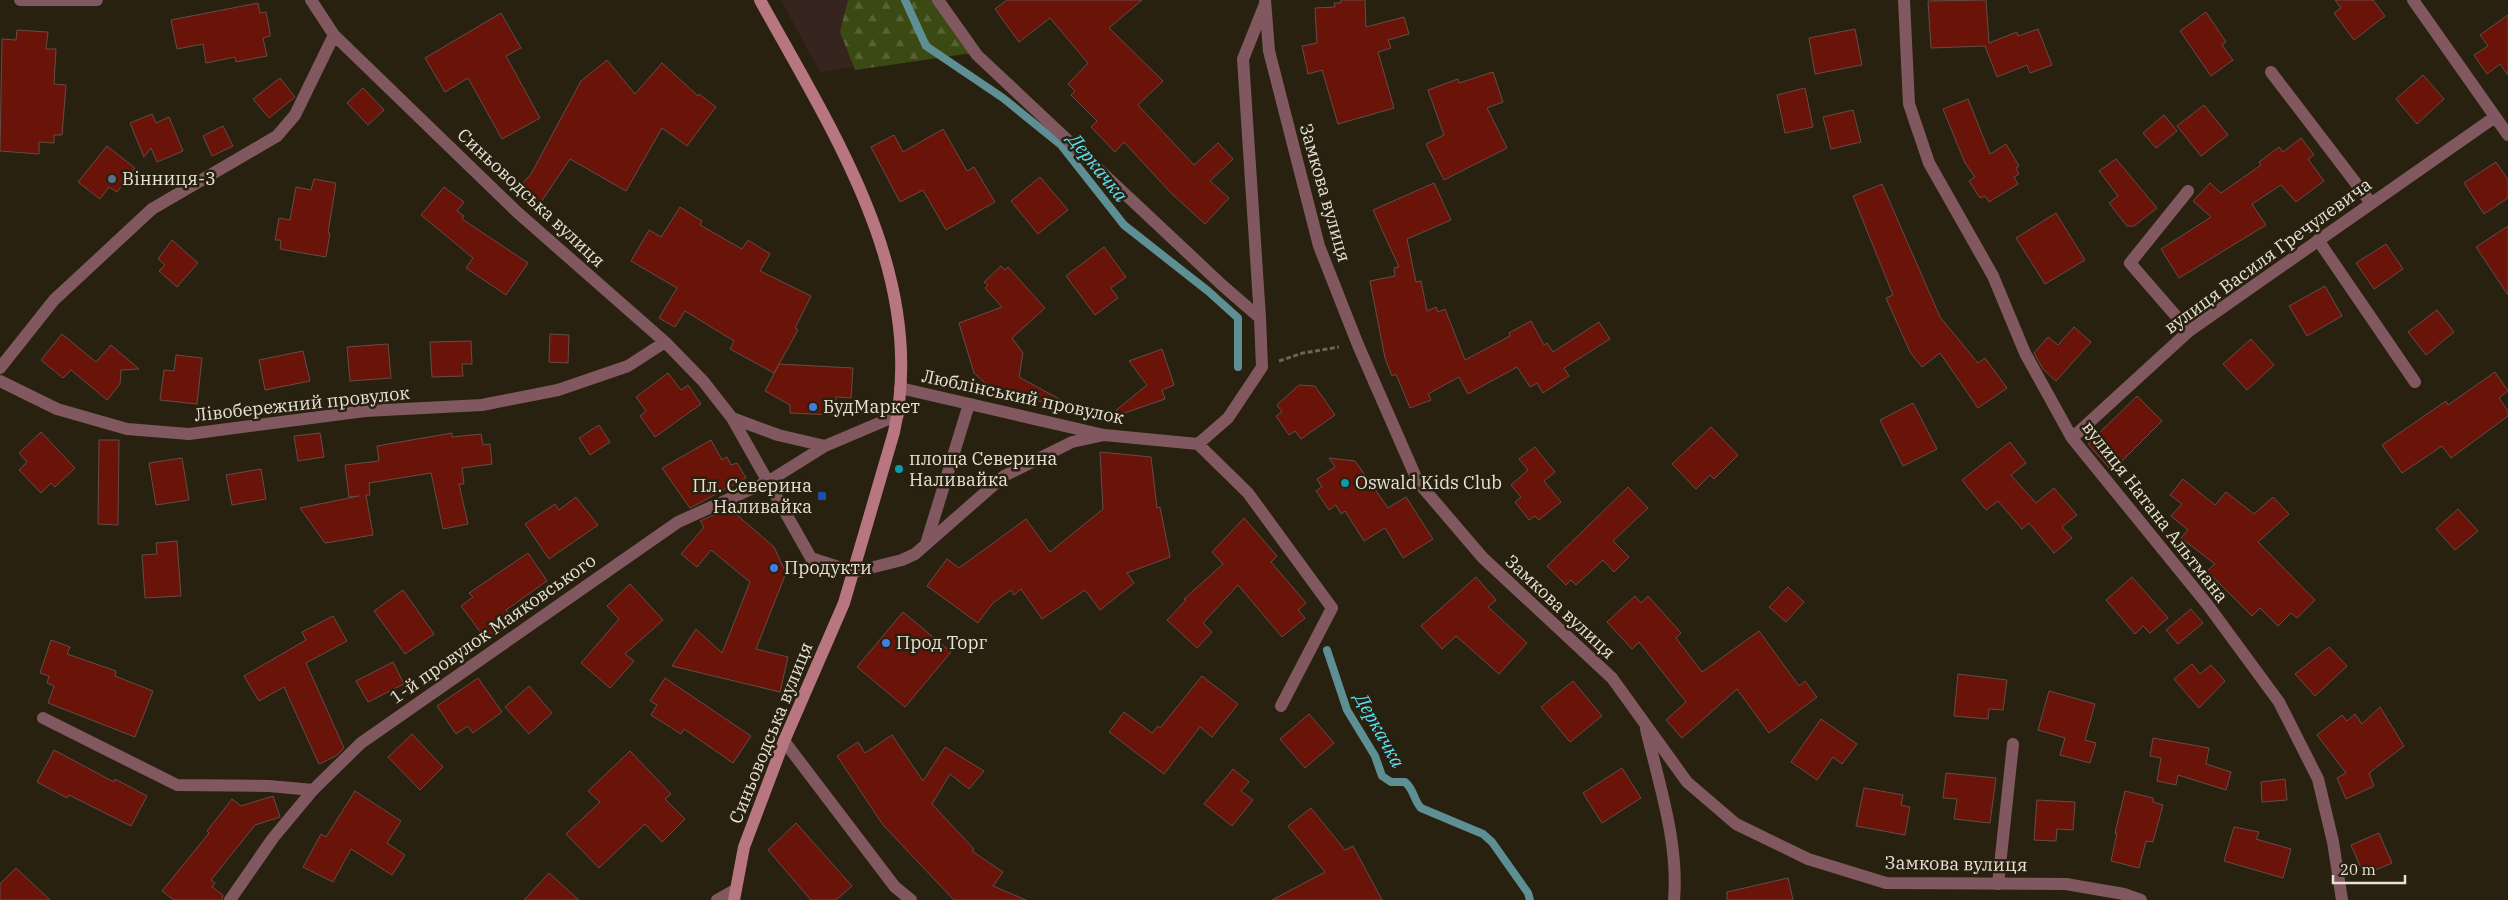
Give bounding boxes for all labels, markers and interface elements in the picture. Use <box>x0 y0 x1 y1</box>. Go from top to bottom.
street label: Замкова вулиця <box>1295 121 1356 265</box>
street label: Синьоводська вулиця <box>453 123 610 272</box>
water label: Деркачка <box>1062 126 1134 207</box>
place label: Вінниця-3 <box>122 167 216 190</box>
street label: вулиця Василя Гречулевича <box>2159 172 2376 339</box>
marker: Вінниця-3 <box>106 173 118 185</box>
street label: Люблінський провулок <box>920 364 1127 429</box>
street label: Лівобережний провулок <box>193 381 411 426</box>
place label: БудМаркет <box>823 395 920 418</box>
marker: БудМаркет <box>807 401 819 413</box>
street label: вулиця Натана Альтмана <box>2077 416 2234 607</box>
place label: площа Северина Наливайка <box>909 447 1058 491</box>
marker: площа Северина Наливайка <box>893 463 905 475</box>
place label: Oswald Kids Club <box>1355 471 1502 494</box>
place label: Пл. Северина Наливайка <box>692 474 812 518</box>
marker: Oswald Kids Club <box>1339 477 1351 489</box>
marker: Пл. Северина Наливайка <box>816 490 828 502</box>
street label: 1-й провулок Маяковського <box>385 549 600 709</box>
street label: Замкова вулиця <box>1500 550 1620 664</box>
place label: Продукти <box>784 556 872 579</box>
marker: Продукти <box>768 562 780 574</box>
place label: Прод Торг <box>896 631 987 654</box>
marker: Прод Торг <box>880 637 892 649</box>
street label: Синьоводська вулиця <box>724 639 817 827</box>
water label: Деркачка <box>1349 687 1411 772</box>
street label: Замкова вулиця <box>1884 851 2028 876</box>
scale bar <box>2333 852 2406 884</box>
text: 20 m <box>2340 860 2376 879</box>

